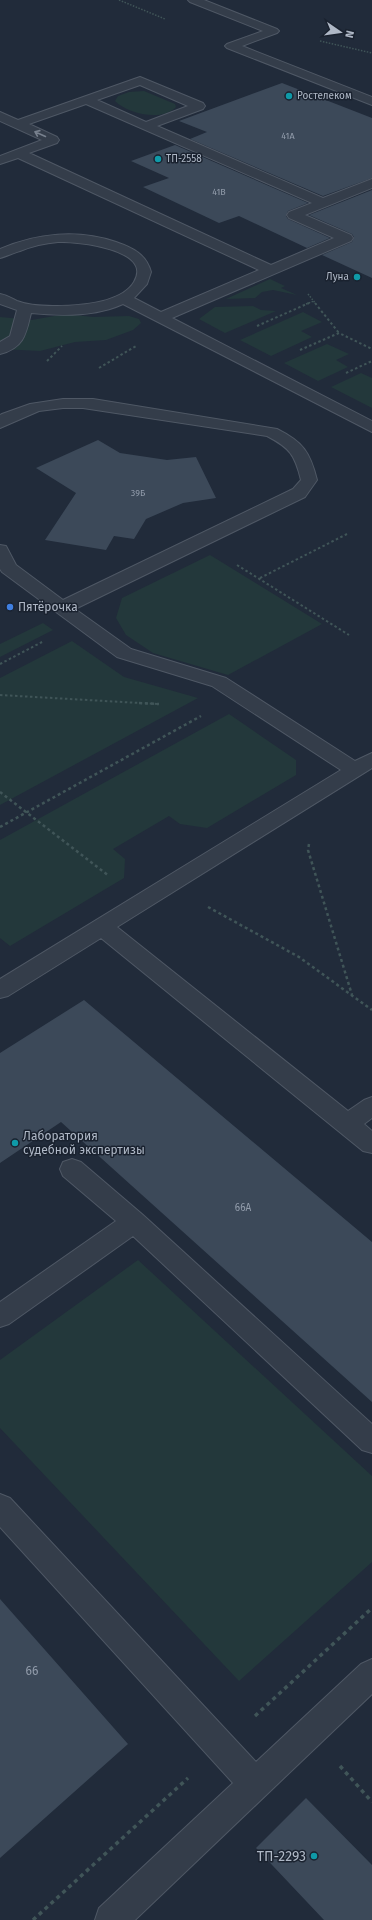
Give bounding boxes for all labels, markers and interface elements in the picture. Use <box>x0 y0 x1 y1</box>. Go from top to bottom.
north arrow <box>320 12 360 52</box>
text: N <box>342 29 356 39</box>
place label: Ростелеком <box>297 90 352 102</box>
marker: Ростелеком <box>284 91 294 101</box>
one-way arrow <box>34 130 46 137</box>
house number: 41А <box>281 131 295 141</box>
place label: ТП-2558 <box>166 153 202 165</box>
marker: ТП-2558 <box>153 154 163 164</box>
house number: 41В <box>212 187 226 197</box>
place label: Луна <box>326 271 349 283</box>
marker: Луна <box>352 272 362 282</box>
house number: 39Б <box>131 488 145 498</box>
place label: Пятёрочка <box>18 600 78 614</box>
marker: Пятёрочка <box>5 602 15 612</box>
place label: Лаборатория судебной экспертизы <box>23 1129 145 1157</box>
marker: Лаборатория судебной экспертизы <box>10 1138 20 1148</box>
house number: 66А <box>235 1202 251 1214</box>
house number: 66 <box>26 1664 38 1678</box>
place label: ТП-2293 <box>257 1848 306 1865</box>
marker: ТП-2293 <box>309 1851 319 1861</box>

